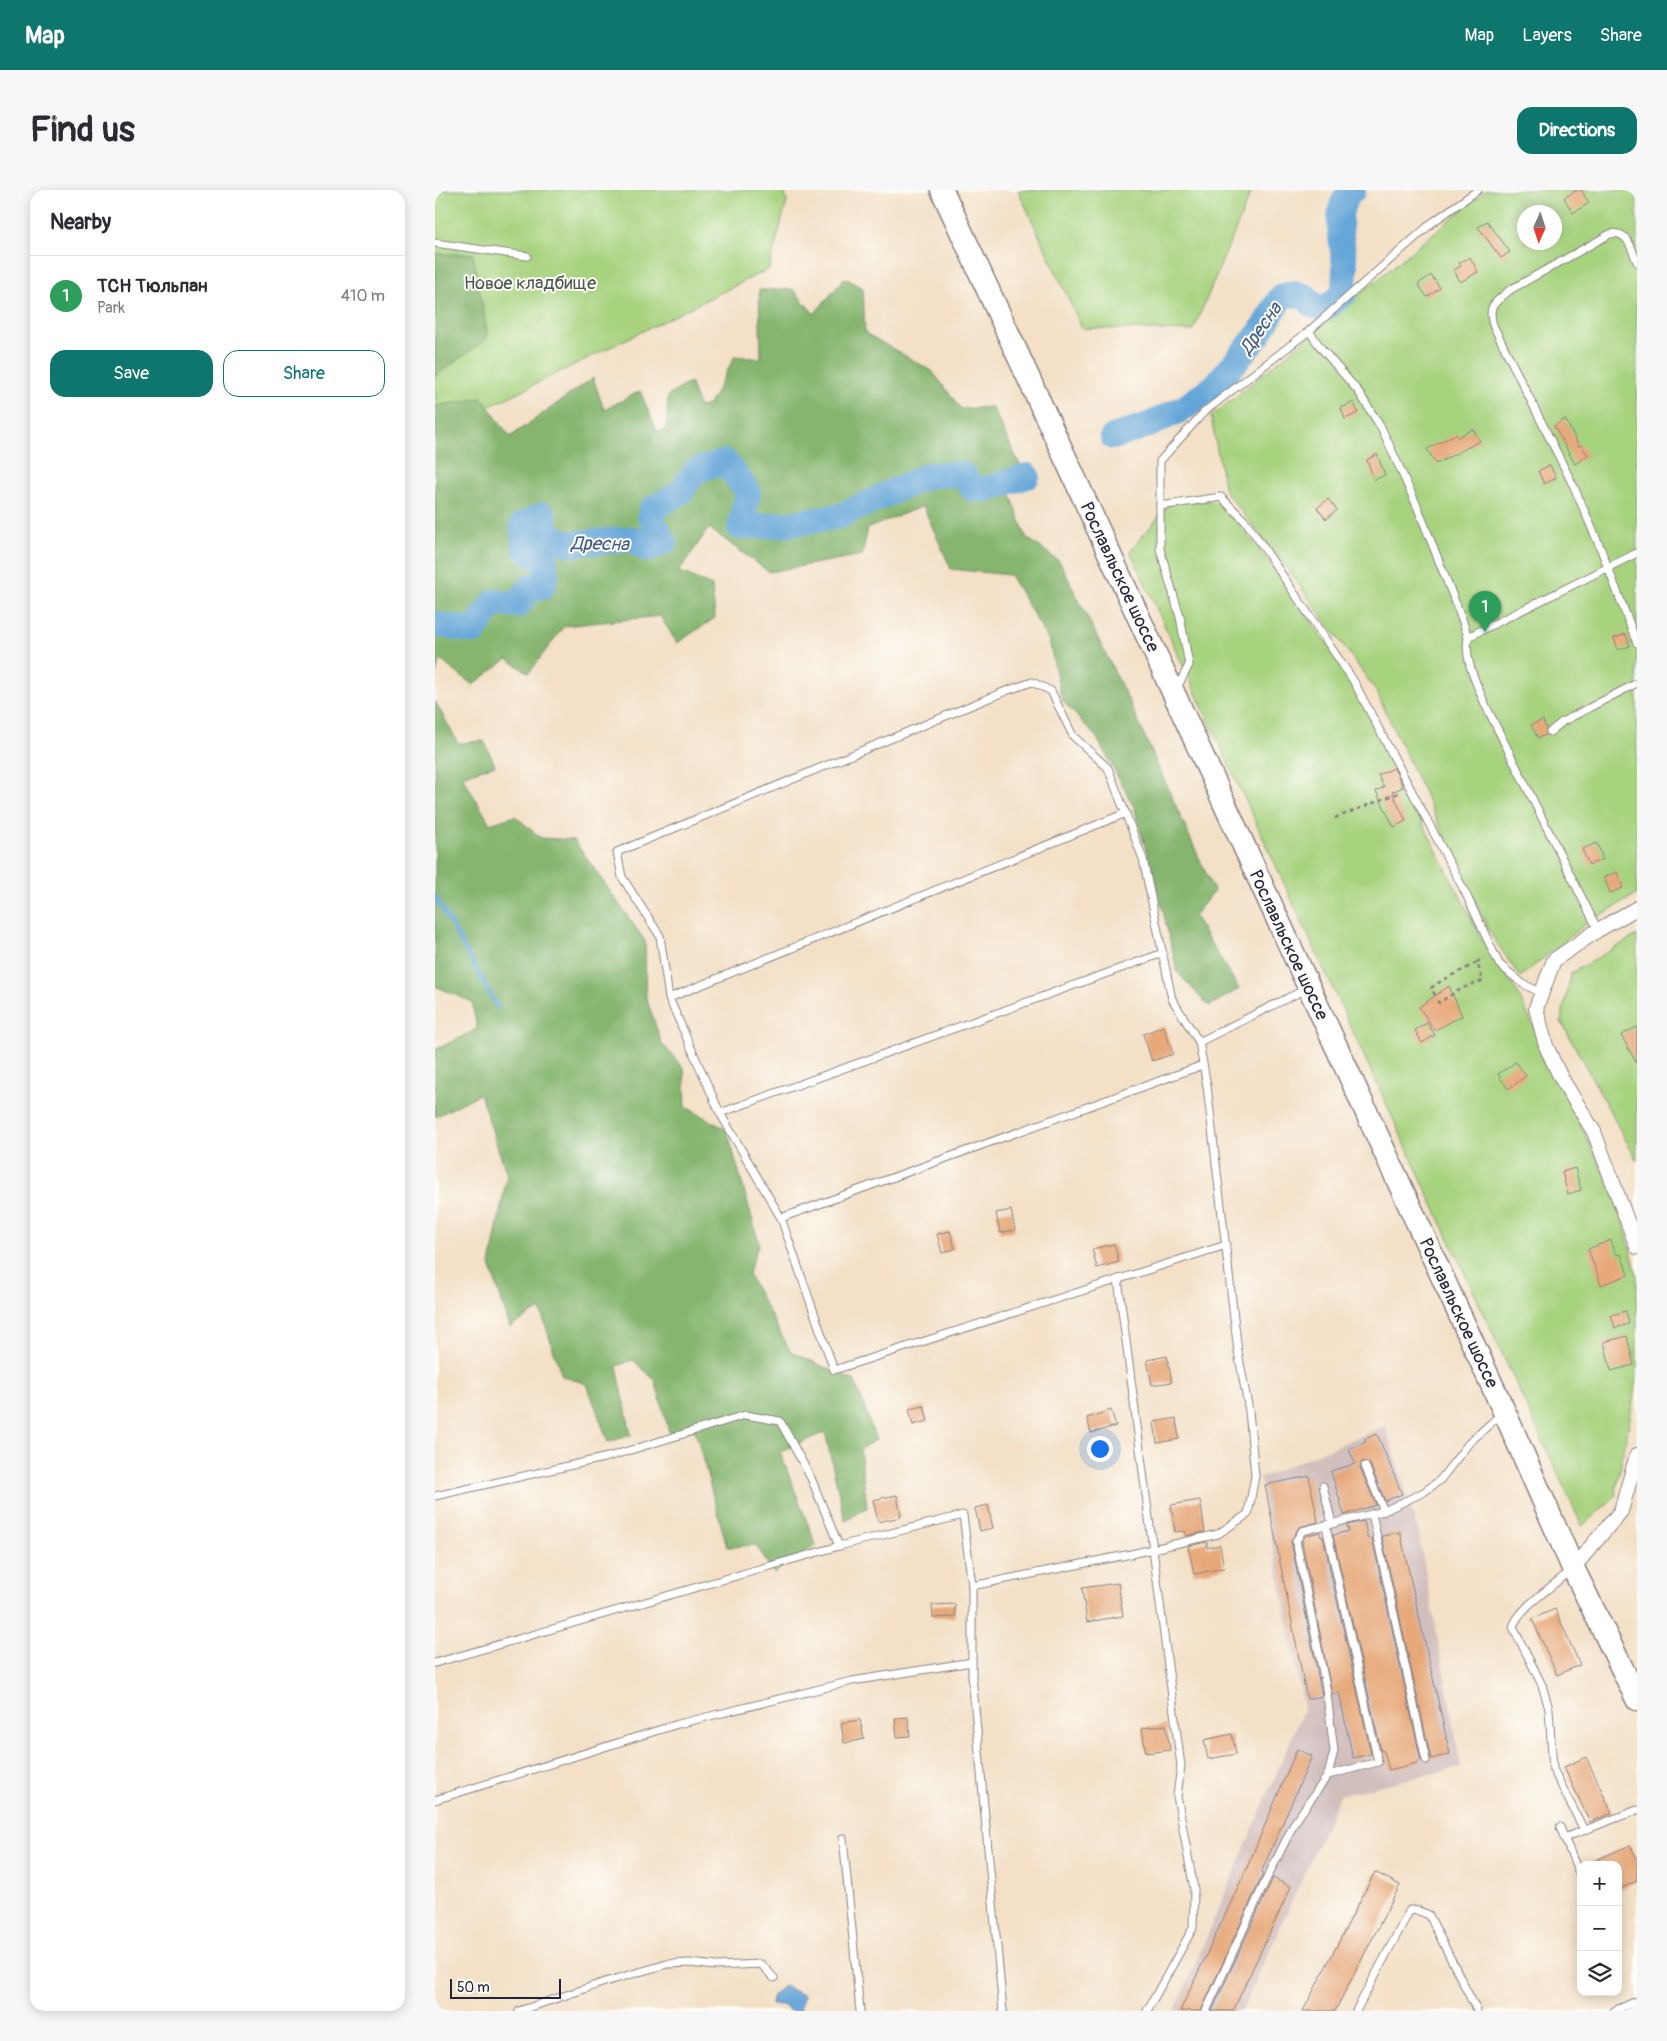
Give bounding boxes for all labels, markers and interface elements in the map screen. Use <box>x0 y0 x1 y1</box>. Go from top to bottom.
text: Map <box>25 21 65 50</box>
text: Map <box>1465 24 1494 47</box>
text: Layers <box>1522 24 1572 47</box>
text: Share <box>1600 24 1642 47</box>
button: Directions <box>1517 107 1637 154</box>
text: Find us <box>30 108 135 152</box>
north arrow <box>1517 205 1562 250</box>
text: Nearby <box>50 209 111 236</box>
park label: Новое кладбище <box>464 272 596 295</box>
text: ТСН Тюльпан <box>97 274 208 298</box>
text: 1 <box>63 286 69 306</box>
text: 410 m <box>341 286 385 306</box>
water label: Дресна <box>1234 297 1288 360</box>
text: Park <box>97 298 125 318</box>
button: Save <box>50 350 213 397</box>
button: Share <box>223 350 385 397</box>
street label: Рославльское шоссе <box>1075 499 1164 656</box>
water label: Дресна <box>570 531 630 557</box>
pin: 1 <box>1469 591 1501 632</box>
street label: Рославльское шоссе <box>1244 867 1333 1024</box>
street label: Рославльское шоссе <box>1414 1235 1503 1392</box>
your location <box>1087 1436 1113 1462</box>
map controls <box>1577 1861 1622 1996</box>
button: + <box>1577 1861 1622 1906</box>
button: − <box>1577 1906 1622 1951</box>
button: layers <box>1577 1951 1622 1996</box>
scale bar <box>450 1976 561 1999</box>
text: 50 m <box>457 1979 490 1996</box>

